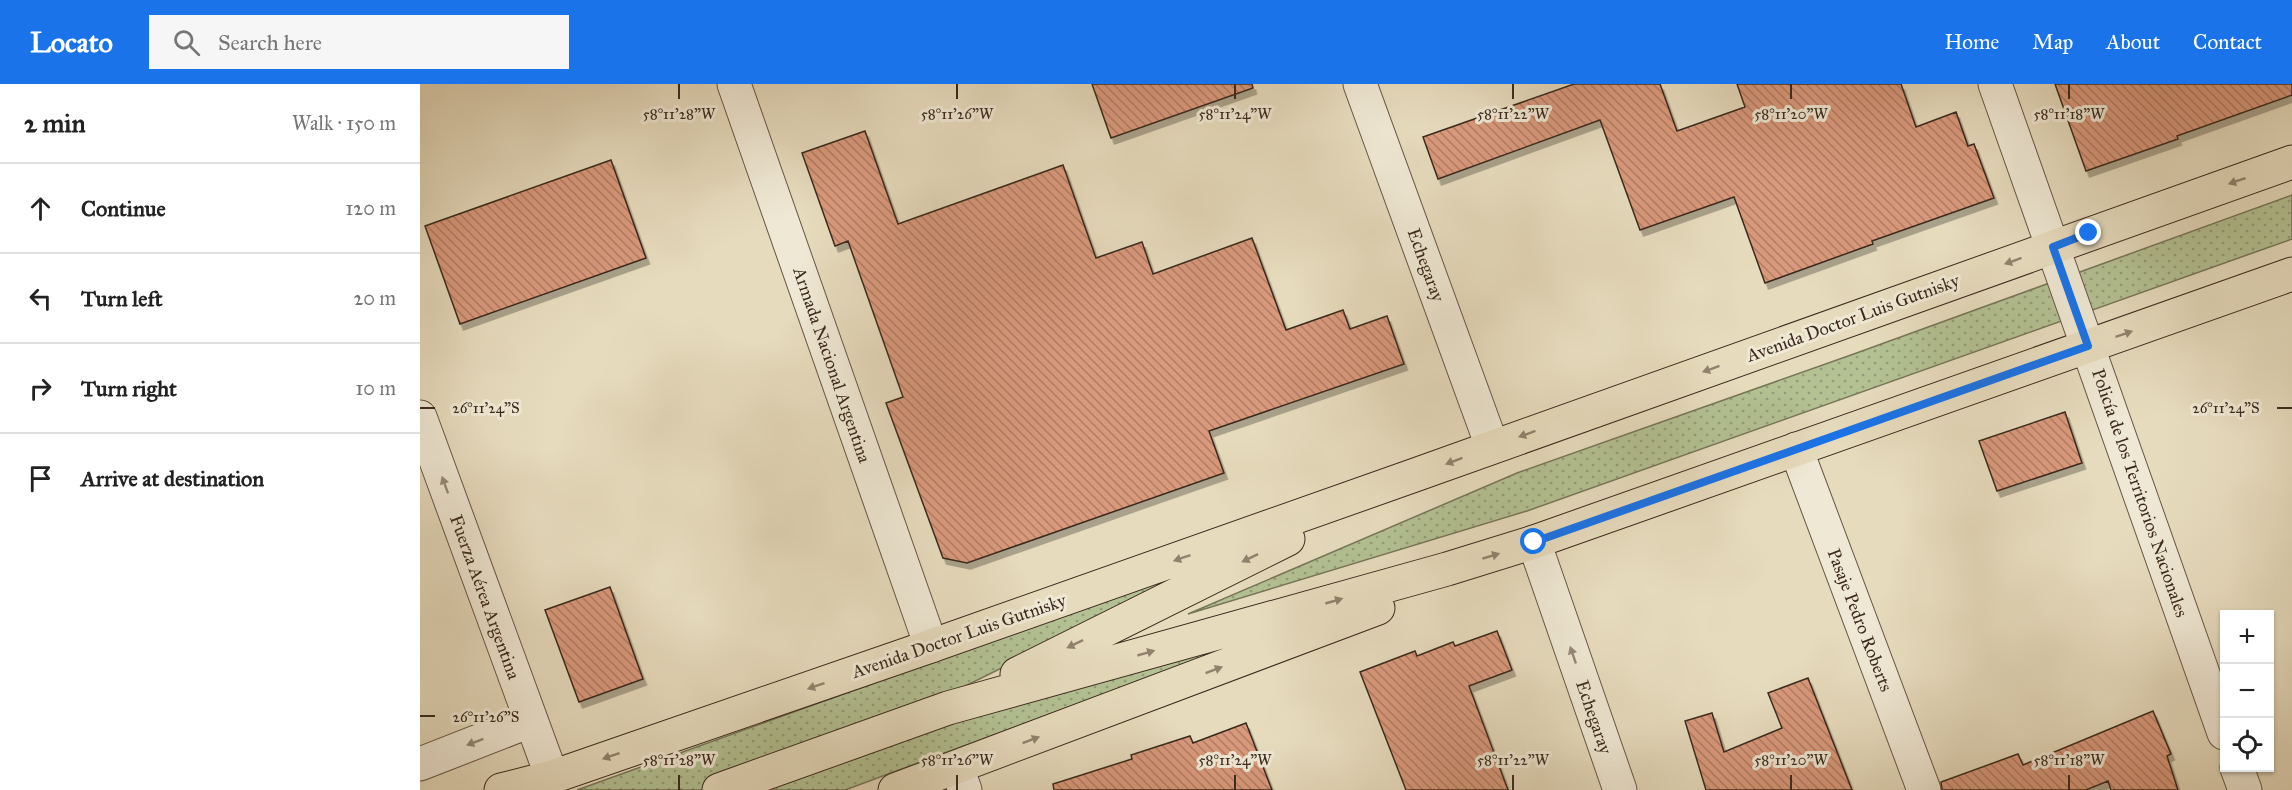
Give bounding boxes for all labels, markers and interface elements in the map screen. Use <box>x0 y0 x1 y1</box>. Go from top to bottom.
search box <box>149 15 569 69</box>
text: Locato <box>30 25 113 60</box>
icon: search <box>170 26 203 59</box>
text: Search here <box>218 29 322 56</box>
text: Home <box>1944 29 1999 55</box>
text: Map <box>2032 29 2073 55</box>
text: About <box>2106 29 2160 55</box>
text: Contact <box>2193 29 2262 55</box>
text: 58°11'28"W <box>643 105 716 123</box>
text: 58°11'26"W <box>921 105 994 123</box>
text: 58°11'24"W <box>1199 105 1272 123</box>
text: 58°11'22"W <box>1477 105 1550 123</box>
text: 58°11'20"W <box>1754 105 1828 123</box>
text: 58°11'18"W <box>2033 105 2105 123</box>
text: 2 min <box>24 107 85 139</box>
text: Walk · 150 m <box>292 111 396 135</box>
one-way arrow <box>2228 177 2246 187</box>
icon: ahead <box>24 192 57 225</box>
text: Continue <box>81 195 166 222</box>
text: 120 m <box>345 196 396 220</box>
route end <box>2075 219 2101 245</box>
street label: Echegaray <box>1402 225 1450 306</box>
one-way arrow <box>2004 256 2022 266</box>
street label: Armada Nacional Argentina <box>787 263 876 466</box>
street label: Avenida Doctor Luis Gutnisky <box>1743 269 1963 367</box>
icon: left <box>24 282 57 315</box>
text: Turn left <box>81 285 163 312</box>
text: 20 m <box>353 286 396 310</box>
one-way arrow <box>2115 328 2133 338</box>
one-way arrow <box>1702 364 1720 374</box>
street label: Policía de los Territorios Nacionales <box>2087 366 2193 620</box>
icon: right <box>24 372 57 405</box>
text: Turn right <box>81 375 177 402</box>
text: 10 m <box>355 376 396 400</box>
text: 26°11'24"S <box>452 399 520 417</box>
text: 26°11'24"S <box>2192 399 2260 417</box>
one-way arrow <box>1518 429 1536 439</box>
one-way arrow <box>1445 457 1463 466</box>
icon: arrive <box>24 462 57 495</box>
text: Arrive at destination <box>81 465 264 492</box>
one-way arrow <box>439 476 449 494</box>
street label: Fuerza Aérea Argentina <box>444 512 525 683</box>
route start <box>1520 528 1546 554</box>
street label: Pasaje Pedro Roberts <box>1823 545 1897 695</box>
one-way arrow <box>1482 550 1500 560</box>
one-way arrow <box>1241 552 1259 562</box>
one-way arrow <box>1173 553 1191 563</box>
street label: Avenida Doctor Luis Gutnisky <box>848 589 1069 683</box>
one-way arrow <box>1325 595 1343 605</box>
map controls <box>2220 610 2274 772</box>
button: + <box>2220 610 2274 664</box>
one-way arrow <box>1067 640 1084 649</box>
one-way arrow <box>1568 646 1578 664</box>
one-way arrow <box>1137 648 1155 657</box>
button: − <box>2220 664 2274 718</box>
one-way arrow <box>1205 665 1223 675</box>
street label: Echegaray <box>1570 677 1617 758</box>
one-way arrow <box>807 681 825 691</box>
text: 26°11'26"S <box>453 708 519 726</box>
button: locate <box>2220 718 2274 772</box>
one-way arrow <box>1023 734 1041 744</box>
one-way arrow <box>466 737 484 747</box>
text: 58°11'28"W <box>643 751 716 769</box>
text: 58°11'26"W <box>921 751 994 769</box>
text: 58°11'24"W <box>1199 751 1272 769</box>
text: 58°11'22"W <box>1477 751 1550 769</box>
text: 58°11'20"W <box>1754 751 1828 769</box>
text: 58°11'18"W <box>2033 751 2105 769</box>
one-way arrow <box>602 752 620 762</box>

